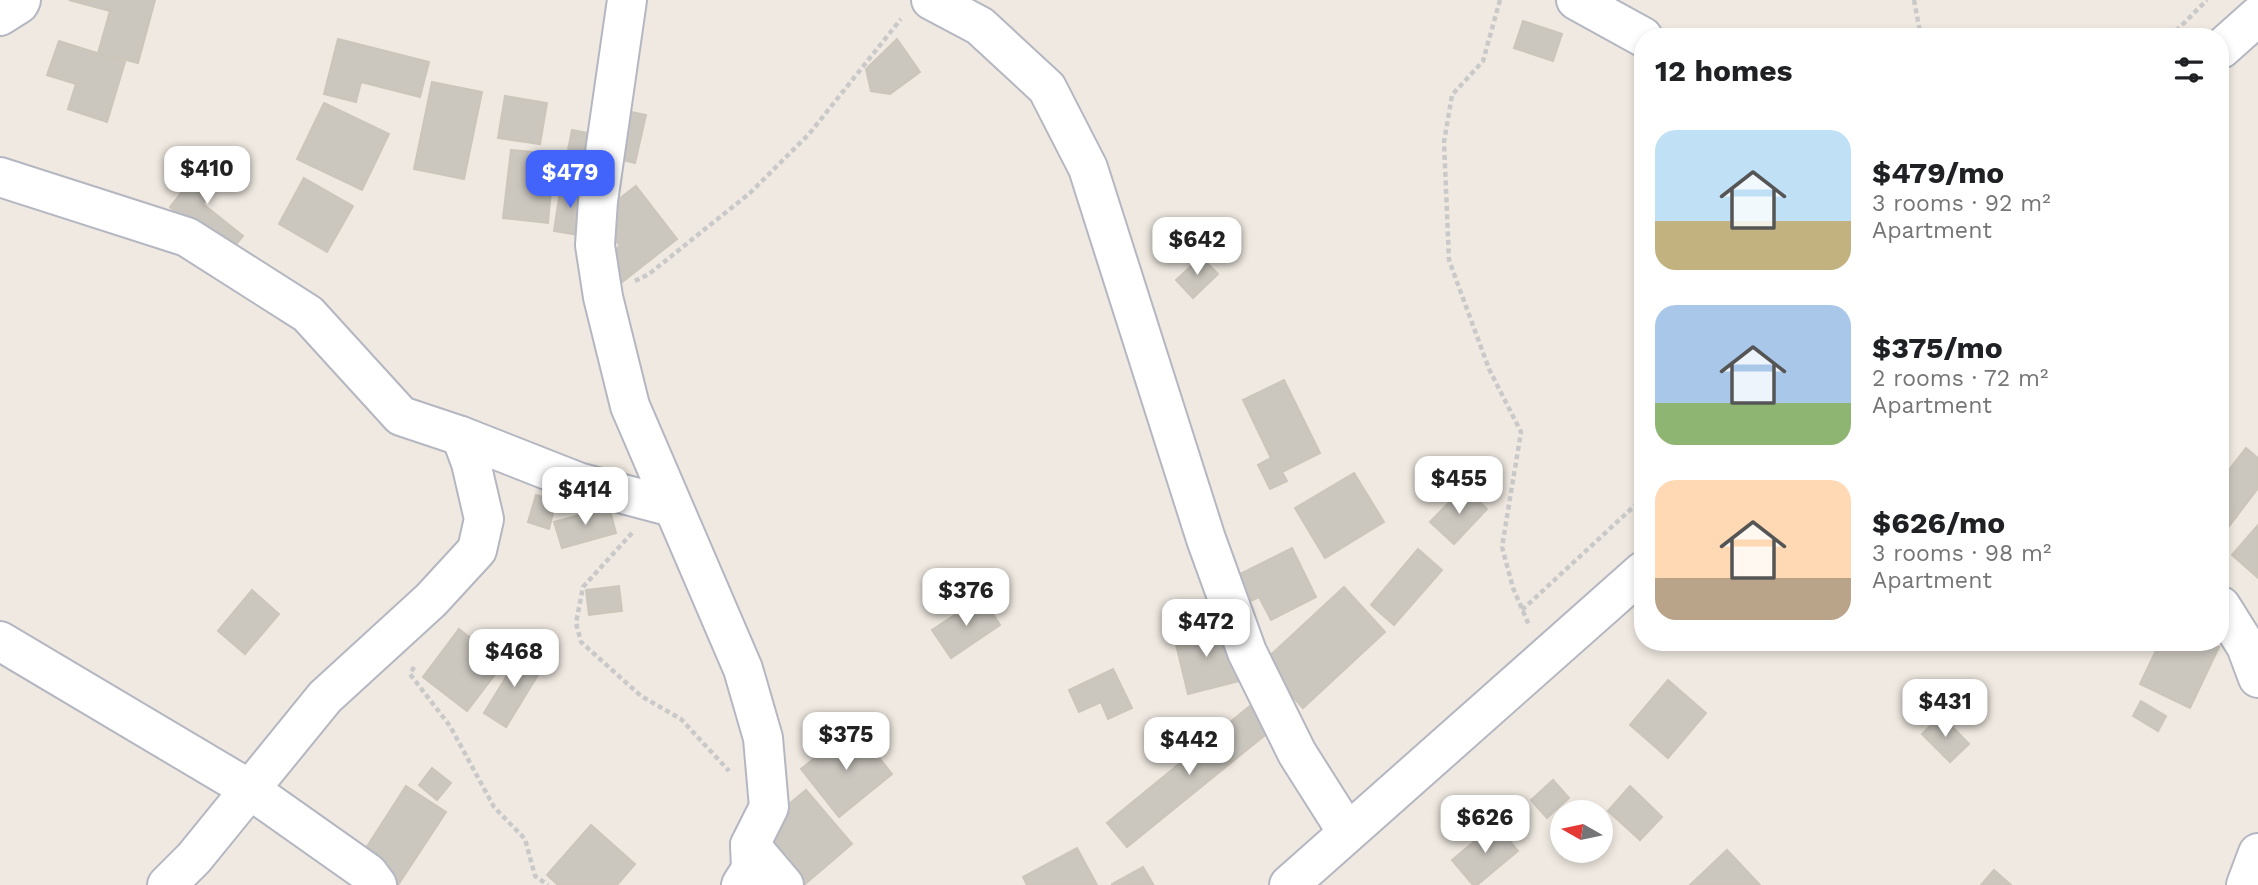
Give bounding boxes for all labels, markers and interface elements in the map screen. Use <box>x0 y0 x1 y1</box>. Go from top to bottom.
icon: filters <box>2170 51 2208 89</box>
text: 12 homes <box>1655 53 1793 88</box>
pin: $410 <box>166 146 248 206</box>
pin: $479 <box>529 150 611 210</box>
text: $410 <box>180 155 234 182</box>
text: $479/mo <box>1872 155 2004 190</box>
icon: home <box>1711 158 1795 242</box>
text: $479 <box>542 159 598 186</box>
text: 3 rooms · 92 m² <box>1872 190 2051 217</box>
text: Apartment <box>1872 217 1992 244</box>
pin: $642 <box>1156 218 1238 277</box>
text: $642 <box>1168 226 1226 253</box>
text: $375/mo <box>1872 330 2003 365</box>
icon: home <box>1711 333 1795 417</box>
text: 2 rooms · 72 m² <box>1872 365 2048 392</box>
text: Apartment <box>1872 392 1992 419</box>
pin: $455 <box>1418 456 1500 516</box>
text: $455 <box>1431 465 1487 492</box>
pin: $414 <box>544 468 626 527</box>
text: $414 <box>558 476 612 503</box>
text: $626/mo <box>1872 505 2005 540</box>
icon: home <box>1711 508 1795 592</box>
text: 3 rooms · 98 m² <box>1872 540 2051 567</box>
text: Apartment <box>1872 567 1992 594</box>
pin: $376 <box>925 568 1007 628</box>
text: $376 <box>938 577 994 604</box>
pin: $472 <box>1165 600 1247 659</box>
text: $472 <box>1178 608 1234 635</box>
pin: $468 <box>473 630 555 689</box>
text: $468 <box>485 638 543 665</box>
pin: $431 <box>1904 680 1986 739</box>
text: $431 <box>1918 688 1972 715</box>
pin: $375 <box>805 712 887 772</box>
pin: $442 <box>1148 718 1230 777</box>
text: $375 <box>819 721 873 748</box>
text: $442 <box>1160 726 1218 753</box>
pin: $626 <box>1444 796 1526 855</box>
north arrow <box>1550 800 1614 863</box>
map controls <box>1550 800 1613 863</box>
text: $626 <box>1457 804 1513 831</box>

